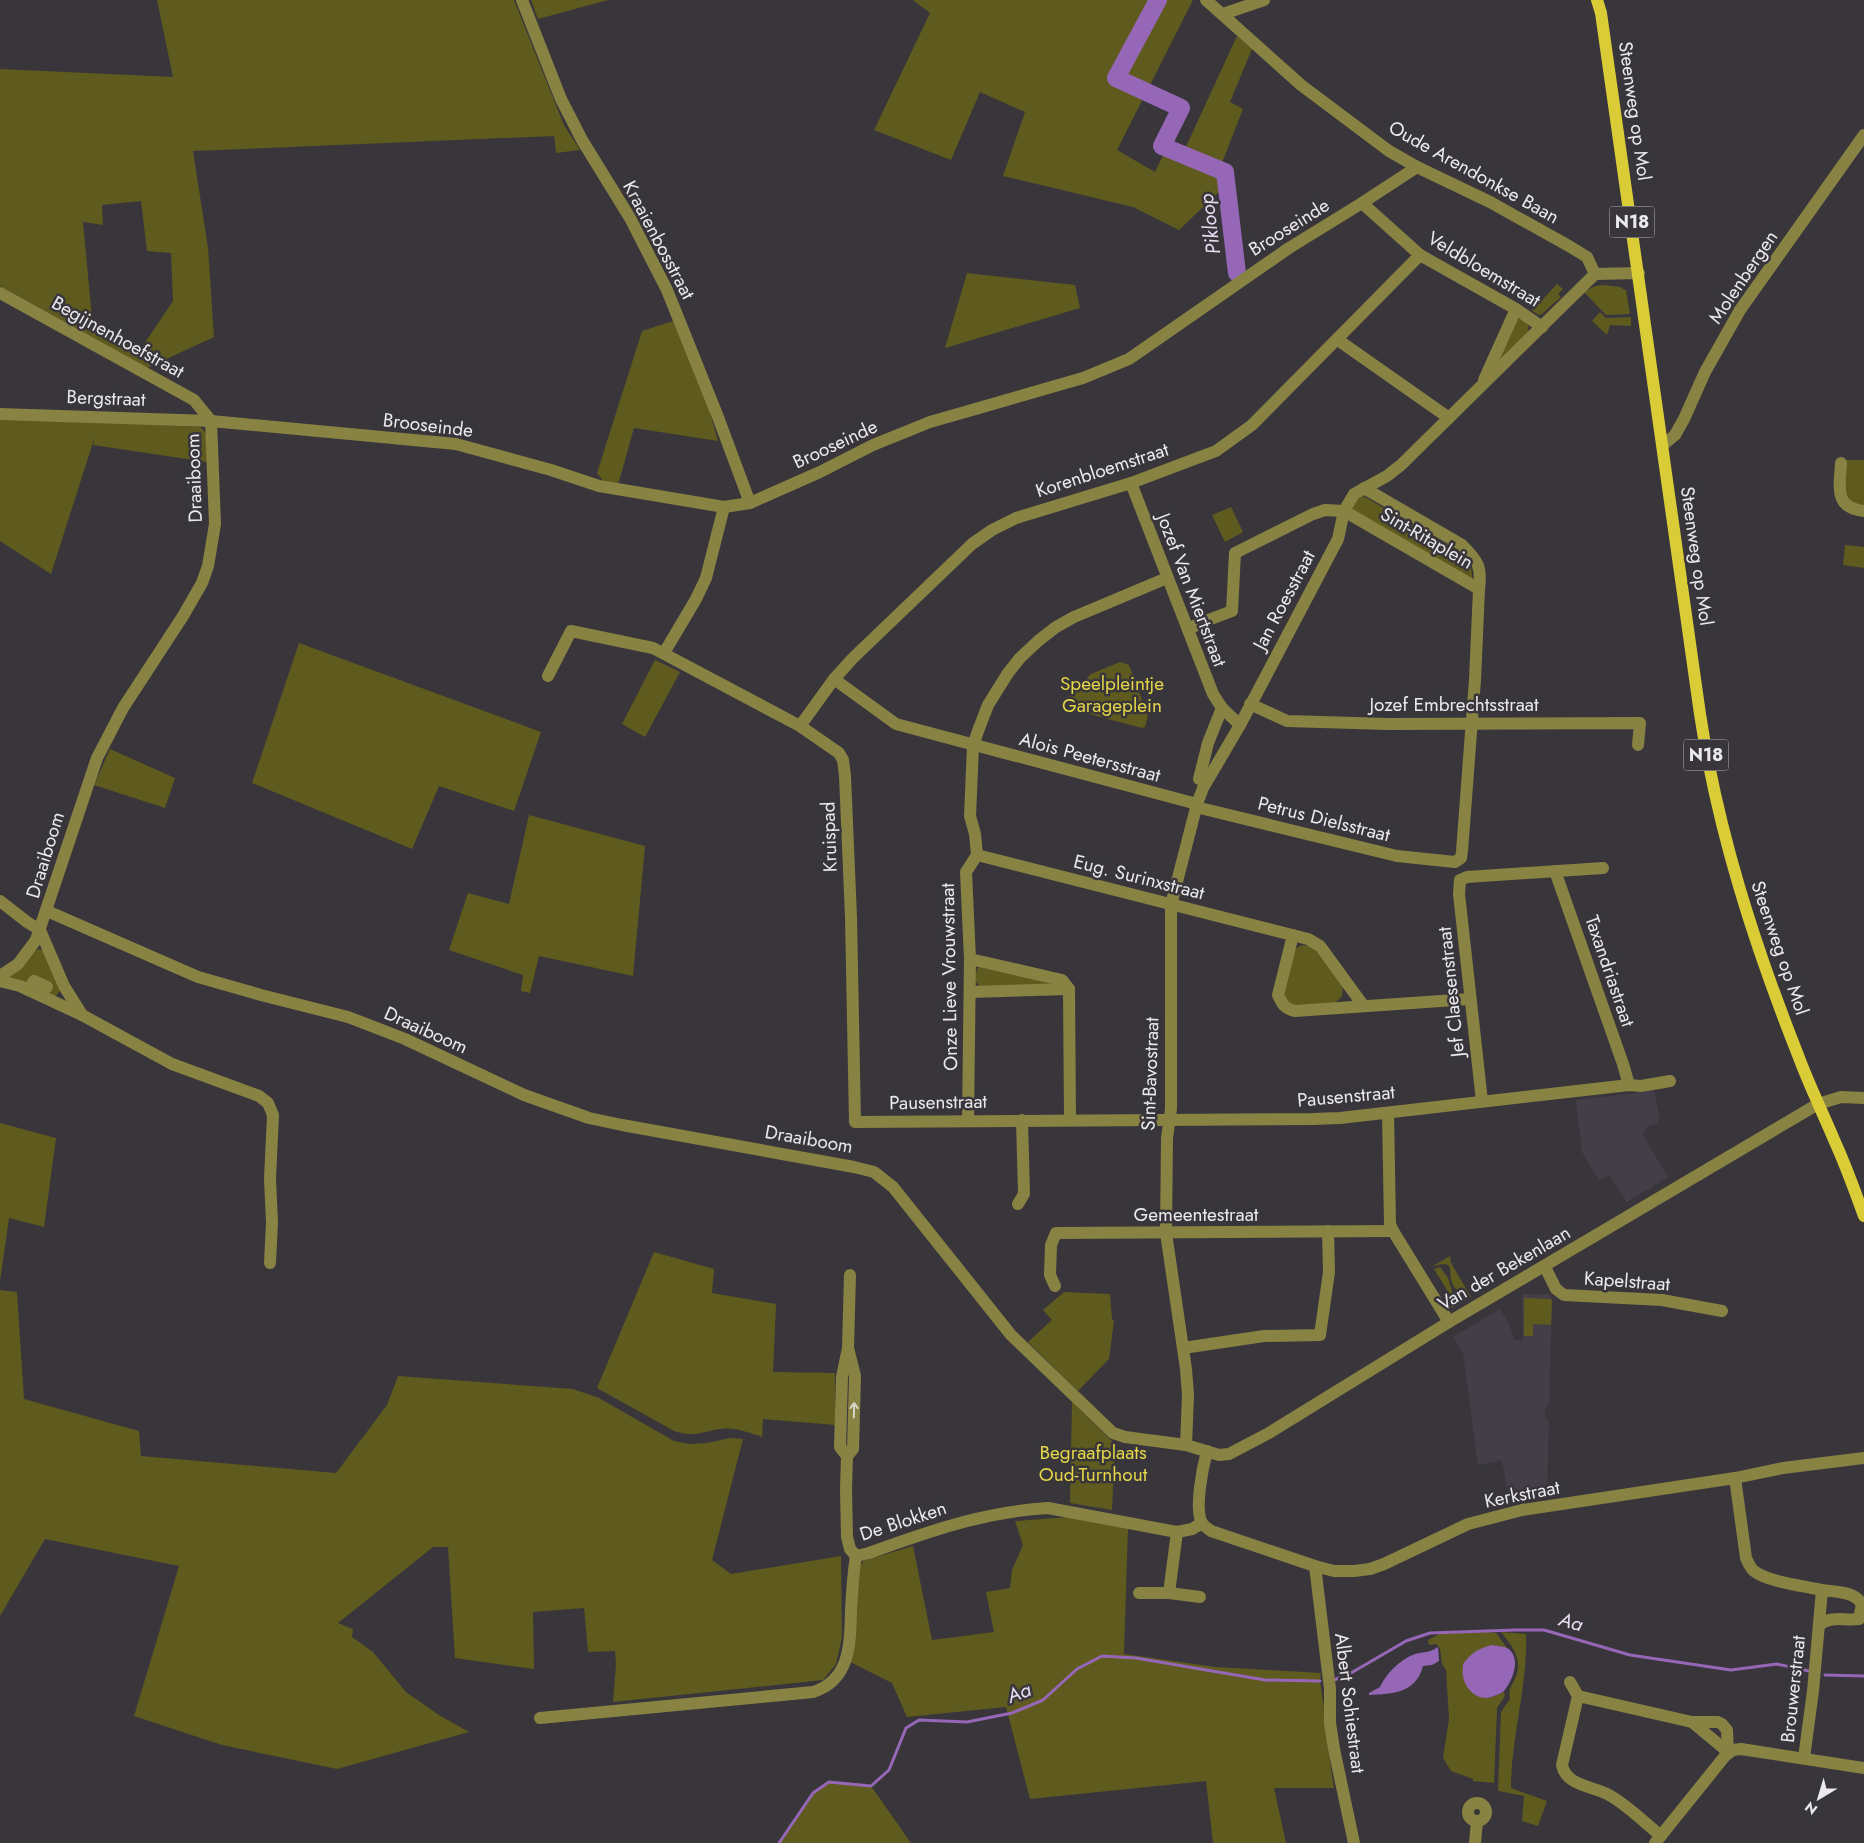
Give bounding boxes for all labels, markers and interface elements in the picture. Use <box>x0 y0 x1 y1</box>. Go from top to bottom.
street label: Steenweg op Mol <box>1612 40 1658 182</box>
street label: Oude Arendonkse Baan <box>1384 114 1564 230</box>
street label: Kraaienbosstraat <box>616 176 702 304</box>
street label: Brooseinde <box>1243 191 1335 262</box>
water label: Pikloop <box>1192 192 1228 256</box>
road number: N18 <box>1610 206 1654 238</box>
street label: Veldbloemstraat <box>1422 225 1546 314</box>
street label: Molenbergen <box>1702 225 1784 329</box>
street label: Begijnenhoefstraat <box>47 289 190 385</box>
street label: Bergstraat <box>66 383 146 413</box>
street label: Brooseinde <box>381 406 475 444</box>
street label: Brooseinde <box>788 413 882 475</box>
street label: Draaiboom <box>179 433 209 523</box>
street label: Korenbloemstraat <box>1032 436 1172 504</box>
street label: Steenweg op Mol <box>1674 485 1720 627</box>
street label: Sint-Ritaplein <box>1376 501 1478 575</box>
street label: Jozef Van Miertstraat <box>1149 507 1234 671</box>
street label: Jan Roesstraat <box>1245 545 1322 657</box>
park label: Speelpleintje Garageplein <box>1060 670 1164 719</box>
street label: Jozef Embrechtsstraat <box>1367 691 1539 718</box>
street label: Alois Peetersstraat <box>1016 725 1164 789</box>
road number: N18 <box>1684 740 1728 770</box>
street label: Petrus Dielsstraat <box>1255 790 1393 849</box>
street label: Kruispad <box>814 801 844 873</box>
street label: Draaiboom <box>19 808 71 902</box>
street label: Eug. Surinxstraat <box>1071 848 1208 906</box>
street label: Steenweg op Mol <box>1744 877 1816 1019</box>
street label: Onze Lieve Vrouwstraat <box>934 882 964 1071</box>
street label: Taxandriastraat <box>1578 912 1642 1031</box>
street label: Jef Claesenstraat <box>1431 925 1472 1061</box>
street label: Draaiboom <box>380 1000 472 1060</box>
street label: Sint-Bavostraat <box>1135 1016 1165 1131</box>
street label: Pausenstraat <box>1296 1078 1396 1114</box>
street label: Pausenstraat <box>889 1088 988 1116</box>
street label: Draaiboom <box>763 1118 855 1160</box>
street label: Gemeentestraat <box>1134 1201 1259 1228</box>
street label: Van der Bekenlaan <box>1433 1219 1575 1317</box>
street label: Kapelstraat <box>1583 1265 1671 1298</box>
one-way arrow <box>849 1402 859 1418</box>
park label: Begraafplaats Oud-Turnhout <box>1039 1439 1148 1488</box>
street label: Kerkstraat <box>1482 1473 1563 1515</box>
street label: De Blokken <box>856 1494 950 1548</box>
water label: Aa <box>1555 1604 1586 1639</box>
street label: Albert Sohiestraat <box>1328 1631 1372 1775</box>
street label: Brouwerstraat <box>1774 1634 1812 1744</box>
water label: Aa <box>1002 1675 1035 1711</box>
north arrow <box>1794 1773 1844 1823</box>
text: N <box>1800 1797 1822 1820</box>

